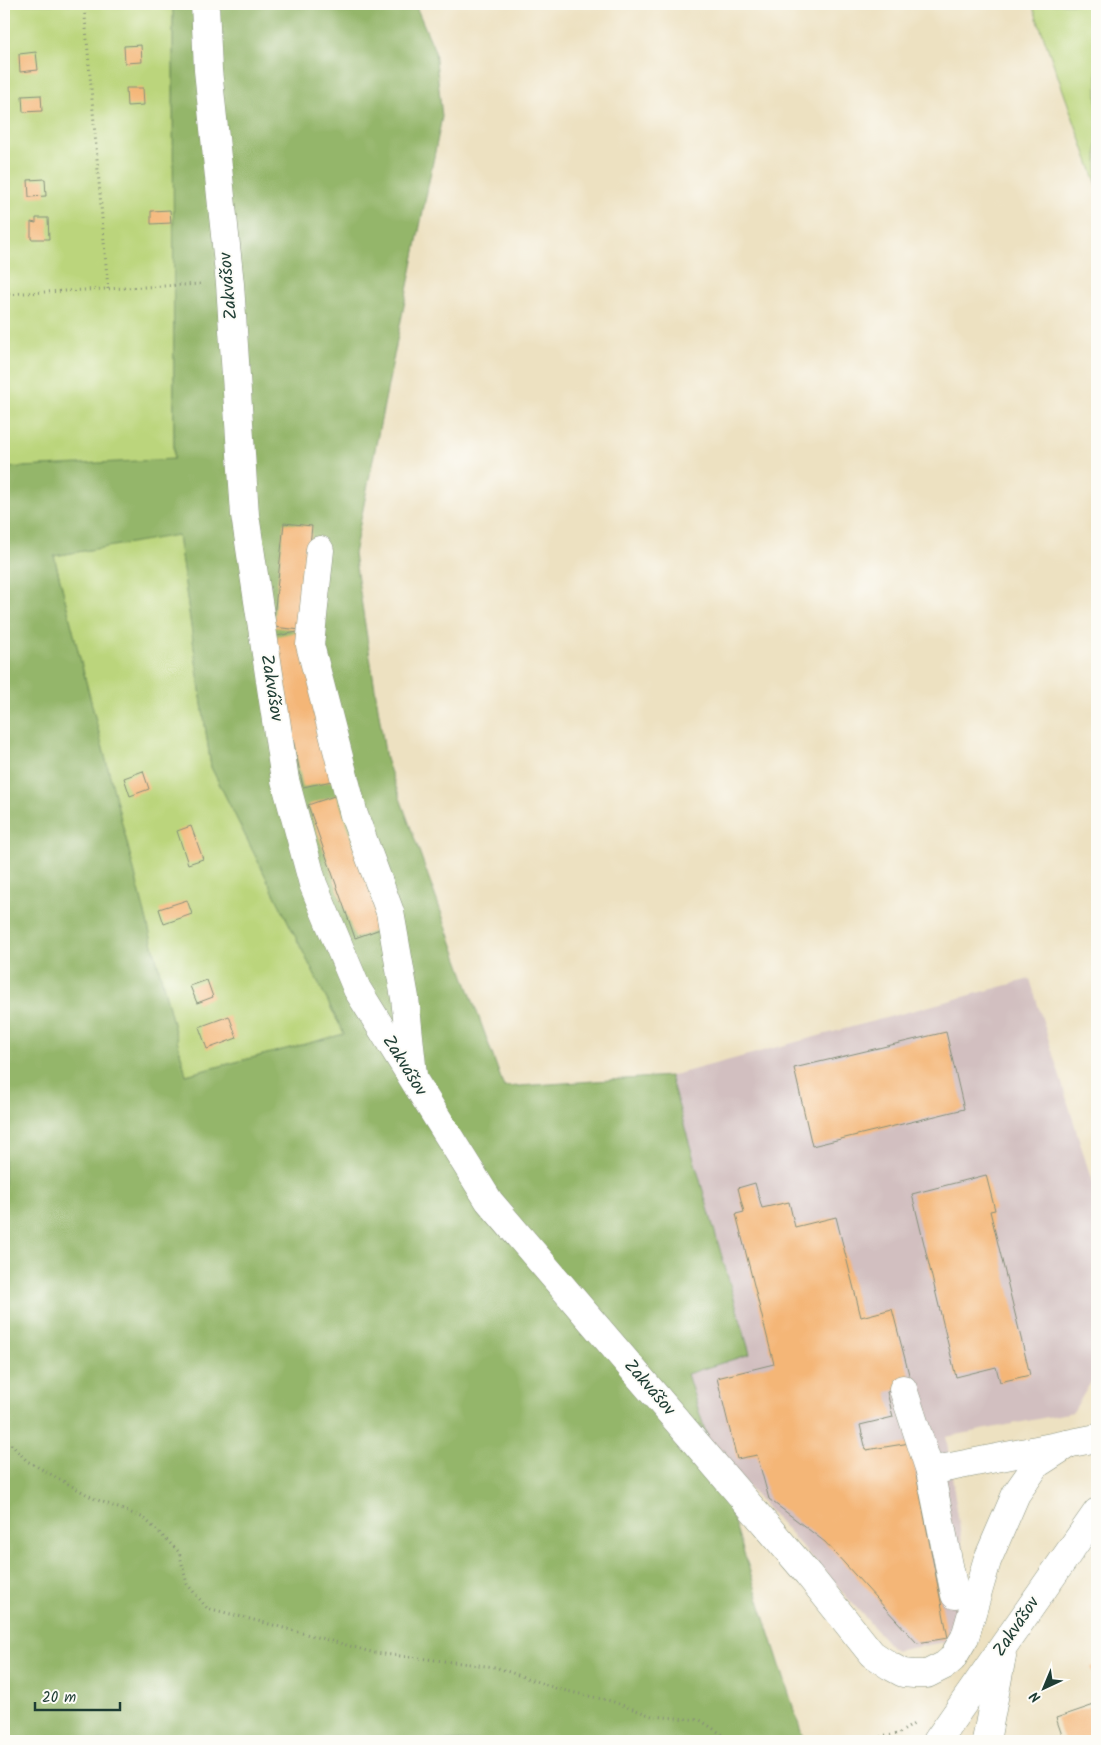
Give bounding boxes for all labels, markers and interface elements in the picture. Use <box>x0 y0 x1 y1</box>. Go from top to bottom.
street label: Zakvášov <box>212 251 246 321</box>
street label: Zakvášov <box>251 652 291 724</box>
street label: Zakvášov <box>374 1030 434 1103</box>
street label: Zakvášov <box>616 1353 682 1423</box>
street label: Zakvášov <box>986 1591 1048 1663</box>
north arrow <box>1018 1662 1068 1712</box>
scale bar <box>35 1680 120 1712</box>
text: 20 m <box>42 1686 76 1710</box>
text: N <box>1025 1686 1046 1708</box>

